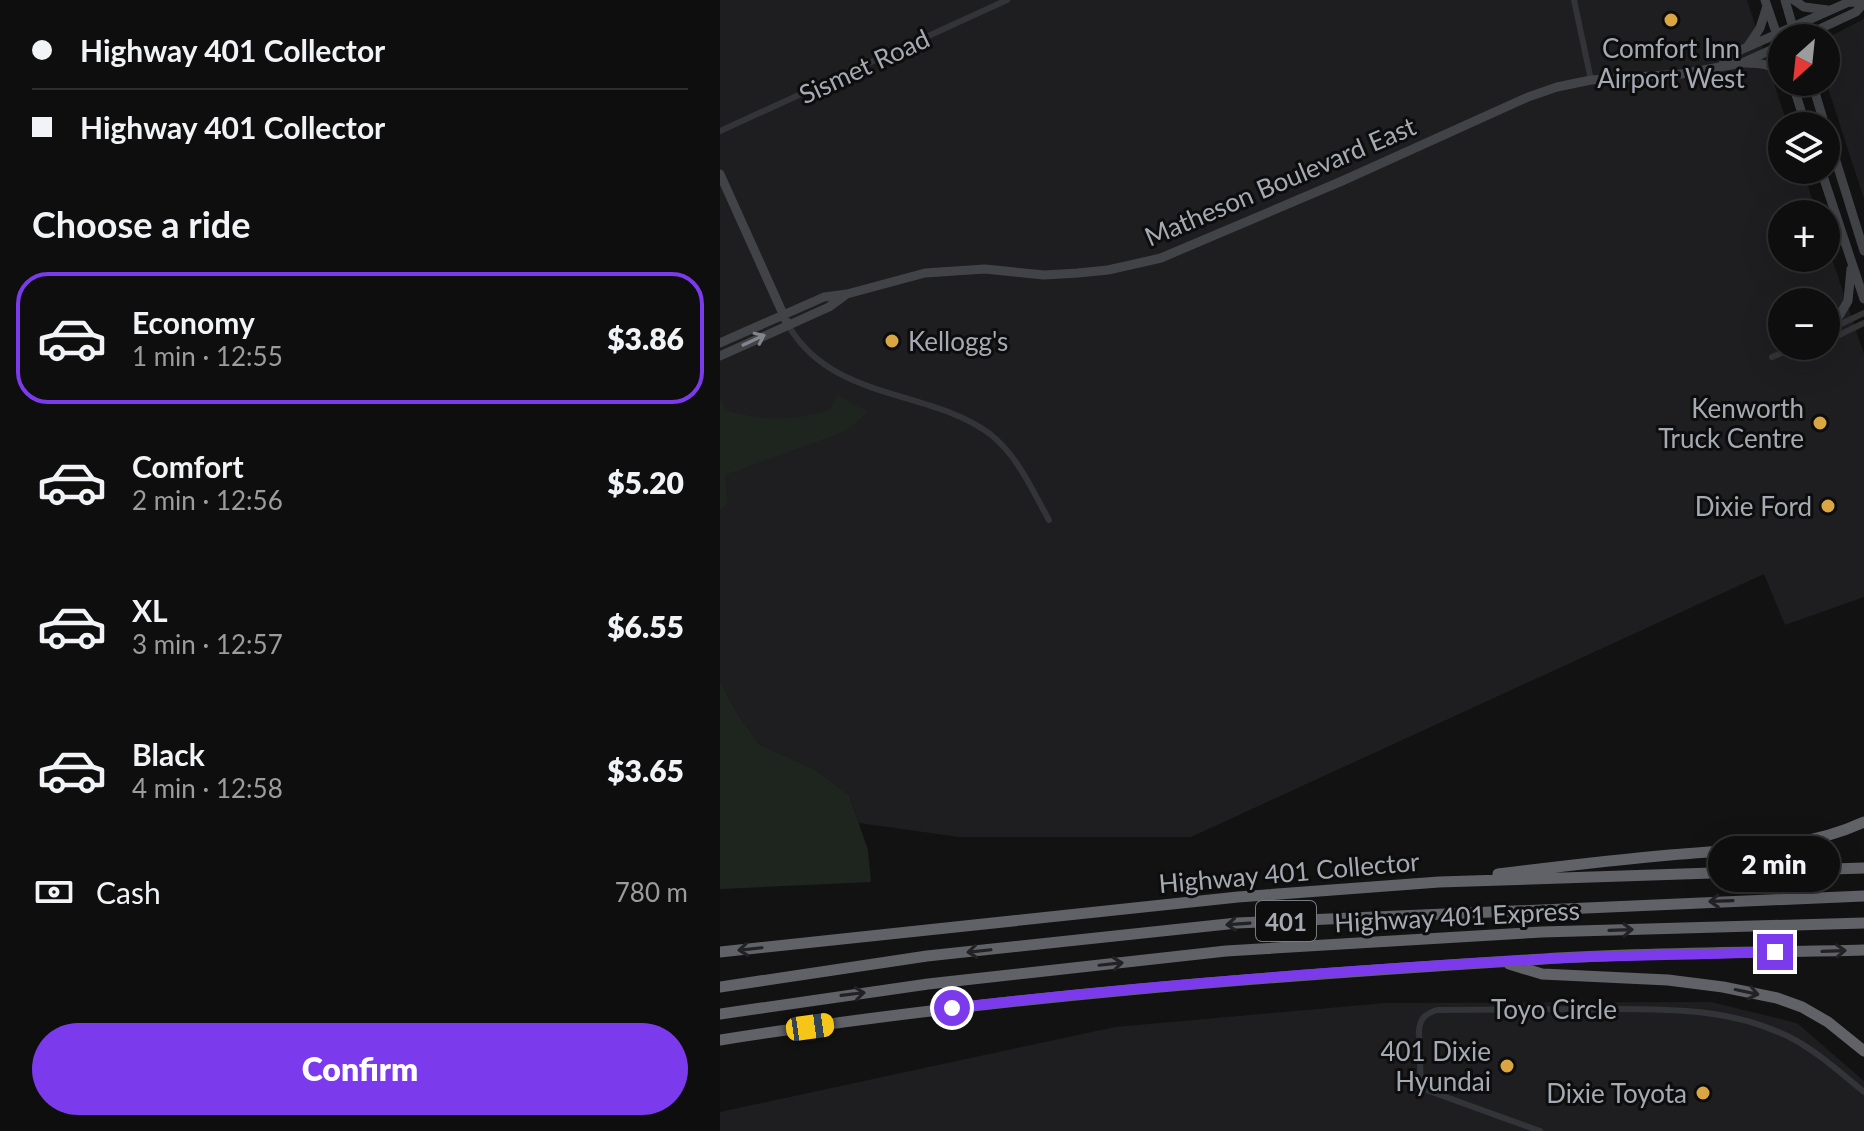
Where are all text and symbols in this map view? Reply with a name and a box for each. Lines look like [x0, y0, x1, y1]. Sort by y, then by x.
marker: Comfort Inn Airport West [1662, 11, 1680, 29]
street label: Sismet Road [794, 22, 934, 110]
north arrow [1768, 24, 1840, 96]
map controls [1768, 24, 1840, 360]
text: Highway 401 Collector [80, 32, 385, 68]
place label: Comfort Inn Airport West [1597, 32, 1745, 94]
text: Highway 401 Collector [80, 109, 385, 145]
street label: Matheson Boulevard East [1140, 109, 1421, 253]
button: layers [1768, 112, 1840, 184]
button: + [1768, 200, 1840, 272]
text: Choose a ride [32, 202, 251, 246]
button: − [1768, 288, 1840, 360]
icon: car [36, 302, 108, 374]
text: Economy [132, 304, 255, 340]
text: $3.86 [607, 320, 684, 356]
place label: Kellogg's [908, 325, 1008, 357]
one-way arrow [742, 332, 766, 347]
marker: Kellogg's [883, 332, 901, 350]
text: 1 min · 12:55 [132, 340, 283, 372]
place label: Kenworth Truck Centre [1658, 392, 1804, 454]
marker: Kenworth Truck Centre [1811, 414, 1829, 432]
icon: car [36, 446, 108, 518]
text: Comfort [132, 448, 244, 484]
text: $5.20 [607, 464, 684, 500]
text: 2 min · 12:56 [132, 484, 283, 516]
place label: Dixie Ford [1695, 490, 1812, 522]
marker: Dixie Ford [1819, 497, 1837, 515]
icon: car [36, 590, 108, 662]
text: XL [132, 592, 168, 628]
text: $6.55 [607, 608, 684, 644]
text: 3 min · 12:57 [132, 628, 283, 660]
icon: car [36, 734, 108, 806]
text: Black [132, 736, 205, 772]
text: $3.65 [607, 752, 684, 788]
text: 4 min · 12:58 [132, 772, 283, 804]
callout: 2 min [1709, 836, 1841, 892]
street label: Highway 401 Collector [1157, 845, 1421, 899]
text: 2 min [1742, 848, 1806, 880]
icon: cash [32, 870, 76, 914]
text: Cash [96, 874, 161, 910]
text: 780 m [615, 876, 688, 908]
street label: Highway 401 Express [1333, 894, 1581, 938]
one-way arrow [1708, 894, 1735, 909]
road number: 401 [1256, 901, 1316, 941]
one-way arrow [1225, 916, 1252, 931]
one-way arrow [1607, 922, 1634, 937]
route end [1757, 934, 1793, 970]
one-way arrow [737, 941, 764, 956]
one-way arrow [966, 943, 993, 958]
one-way arrow [1820, 943, 1847, 959]
one-way arrow [1098, 956, 1123, 971]
one-way arrow [1734, 985, 1760, 1000]
one-way arrow [839, 986, 865, 1001]
route start [934, 990, 970, 1026]
street label: Toyo Circle [1491, 993, 1617, 1025]
car [785, 1012, 835, 1042]
button: Confirm [32, 1023, 688, 1115]
place label: 401 Dixie Hyundai [1380, 1035, 1491, 1097]
marker: 401 Dixie Hyundai [1498, 1057, 1516, 1075]
place label: Dixie Toyota [1546, 1077, 1687, 1109]
marker: Dixie Toyota [1694, 1084, 1712, 1102]

